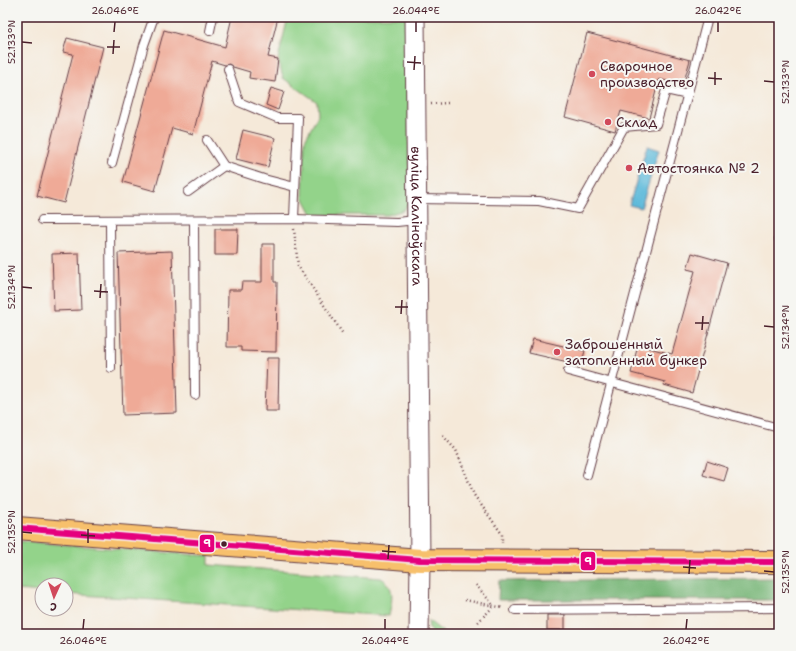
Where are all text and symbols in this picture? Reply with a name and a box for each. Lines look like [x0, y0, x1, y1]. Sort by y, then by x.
text: 26.046°E [91, 4, 139, 17]
text: 26.044°E [392, 4, 440, 17]
text: 26.042°E [694, 4, 742, 17]
text: 52.133°N [5, 20, 18, 64]
place label: Сварочное производство [600, 57, 694, 91]
text: 52.133°N [779, 60, 792, 104]
marker: Сварочное производство [587, 69, 597, 79]
place label: Склад [616, 113, 658, 131]
marker: Склад [603, 117, 613, 127]
street label: вуліца Каліноўскага [407, 146, 426, 286]
place label: Автостоянка № 2 [637, 159, 760, 177]
marker: Автостоянка № 2 [624, 163, 634, 173]
text: 52.134°N [5, 265, 18, 309]
text: 52.134°N [779, 305, 792, 349]
place label: Заброшенный затопленный бункер [565, 335, 707, 369]
marker: Заброшенный затопленный бункер [552, 347, 562, 357]
text: 52.135°N [5, 510, 18, 554]
line badge: 9 [199, 534, 215, 553]
text: 9 [203, 536, 211, 551]
unlabelled marker [219, 539, 229, 549]
text: 52.135°N [779, 550, 792, 594]
line badge: 9 [580, 551, 596, 571]
text: 9 [584, 554, 592, 569]
north arrow [34, 577, 74, 617]
text: С [49, 599, 57, 614]
text: 26.046°E [59, 634, 107, 647]
text: 26.044°E [361, 634, 409, 647]
text: 26.042°E [662, 634, 710, 647]

